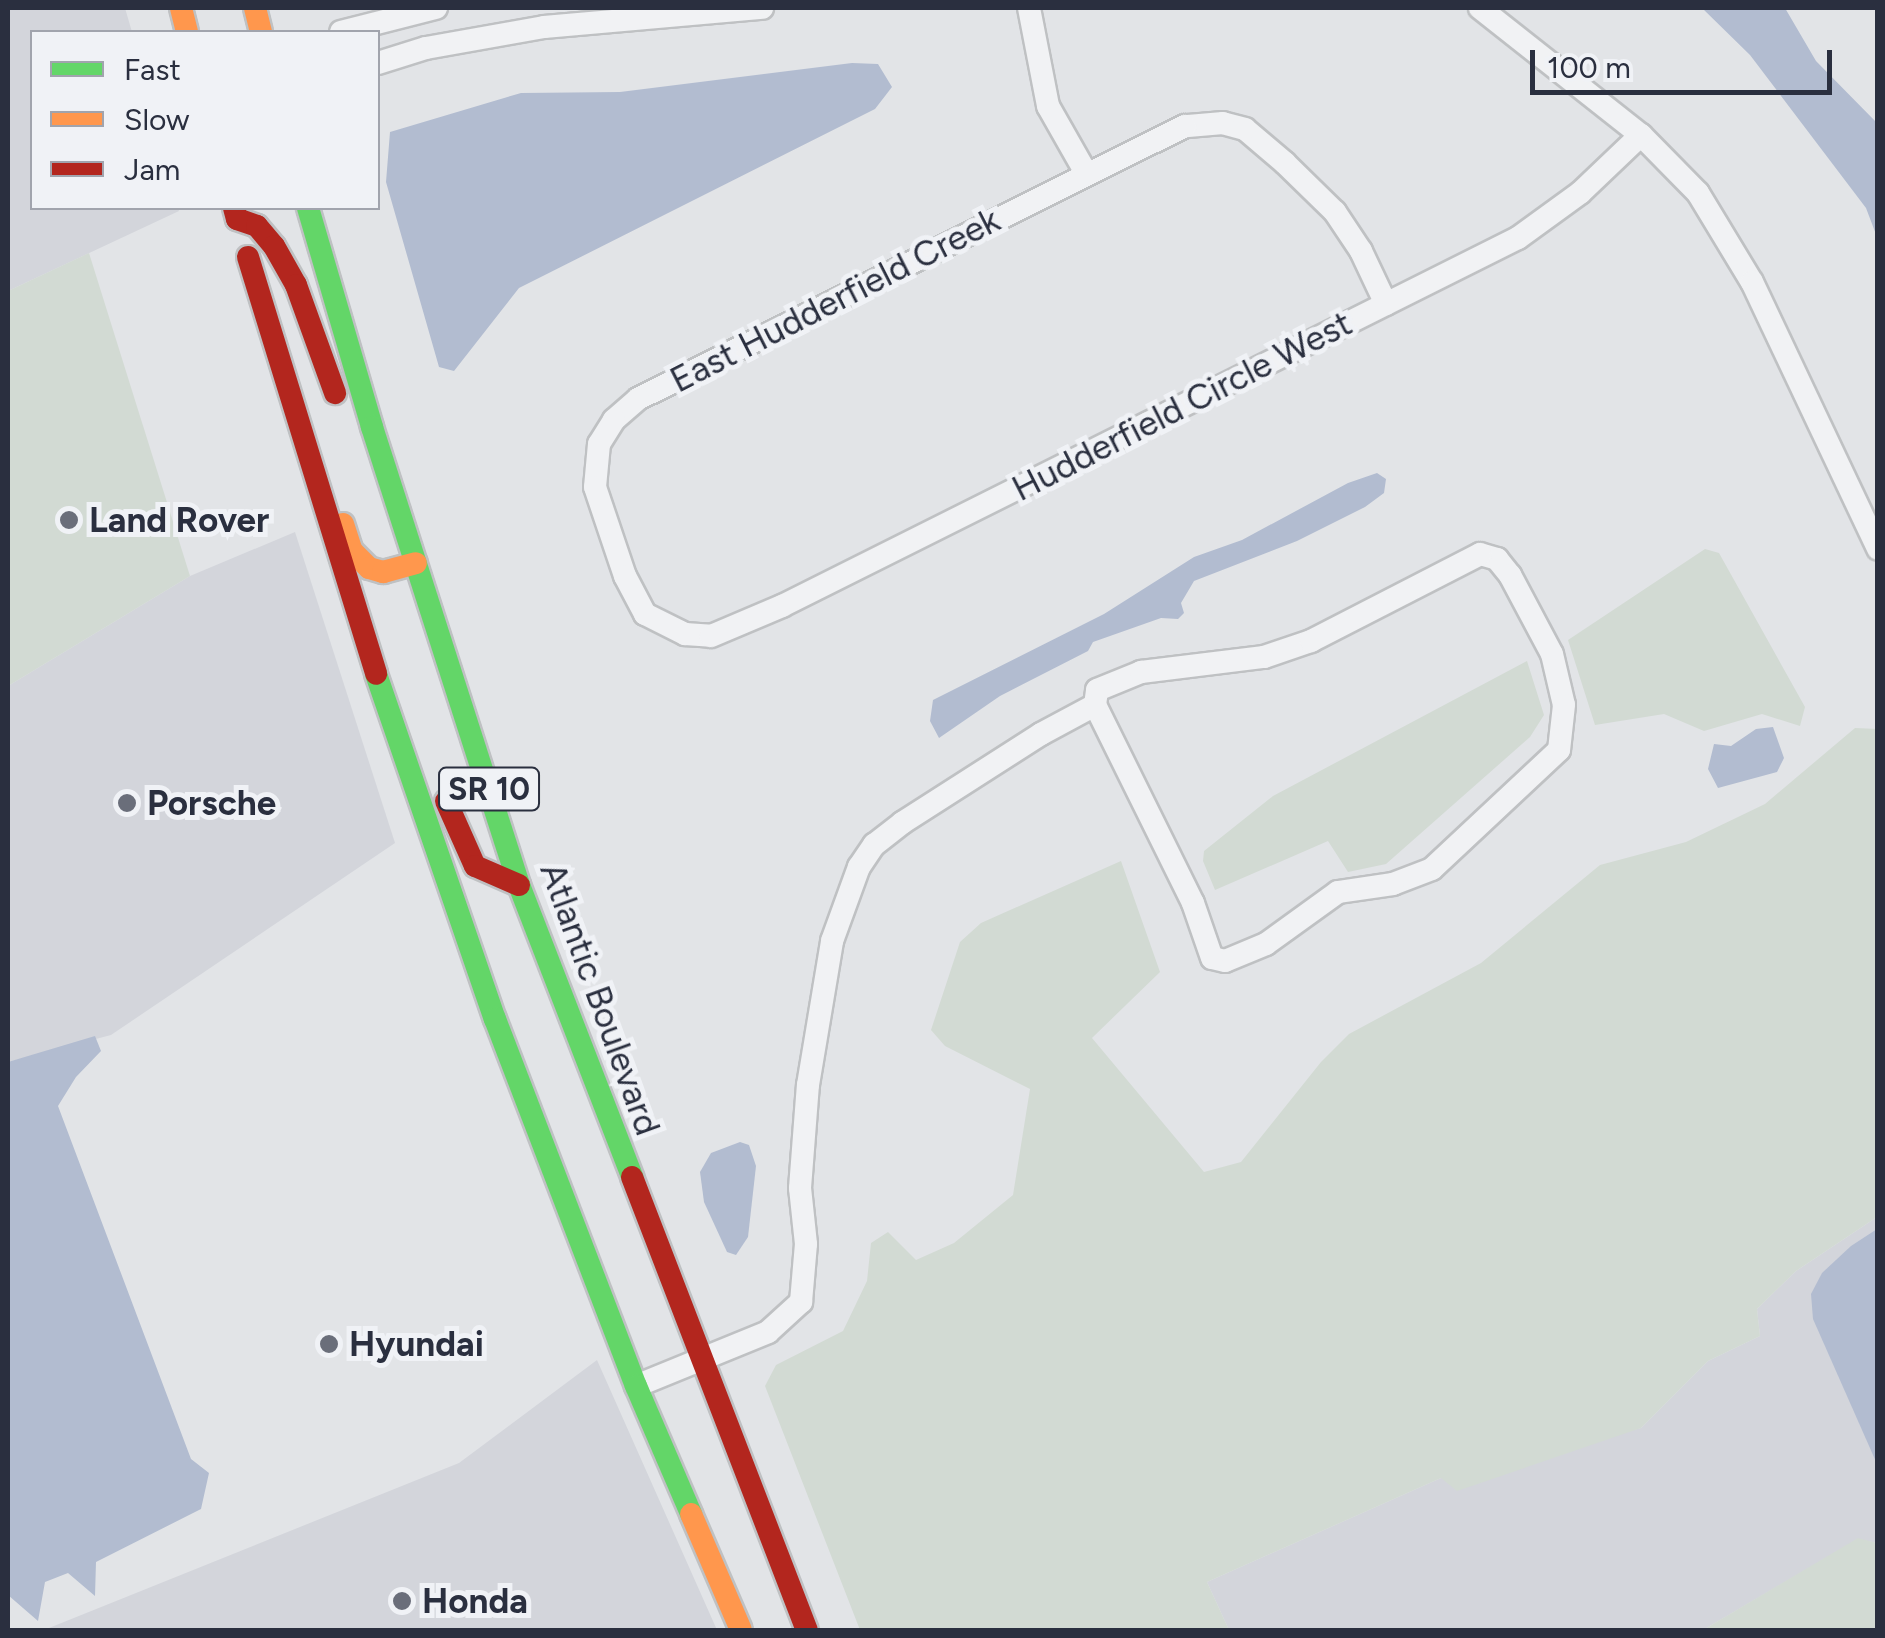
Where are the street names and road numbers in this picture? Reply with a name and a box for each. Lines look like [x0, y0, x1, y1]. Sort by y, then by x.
street label: East Hudderfield Creek [663, 199, 1007, 401]
street label: Hudderfield Circle West [1005, 302, 1359, 510]
road number: SR 10 [436, 762, 542, 816]
street label: Atlantic Boulevard [531, 857, 669, 1141]

